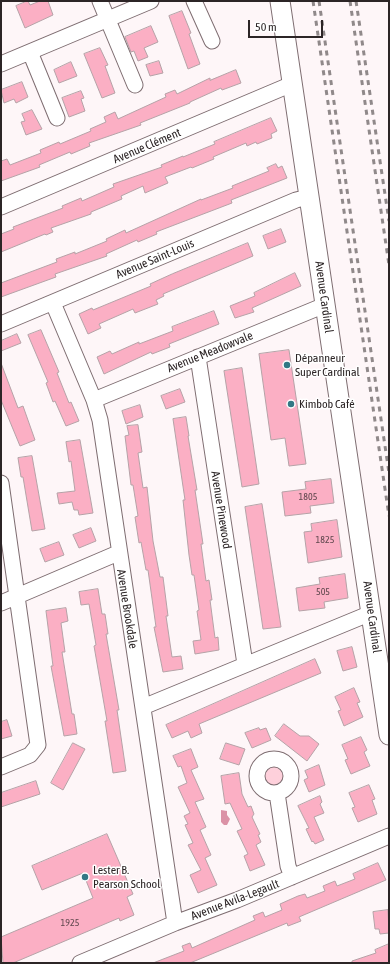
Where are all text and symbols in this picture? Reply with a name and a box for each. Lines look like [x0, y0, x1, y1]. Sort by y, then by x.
scale bar [250, 12, 325, 38]
text: 50 m [255, 20, 277, 34]
street label: Avenue Clément [111, 125, 183, 167]
street label: Avenue Saint-Louis [114, 236, 196, 282]
street label: Avenue Cardinal [312, 260, 336, 334]
street label: Avenue Meadowvale [165, 328, 255, 376]
place label: Dépanneur Super Cardinal [295, 351, 360, 379]
marker: Dépanneur Super Cardinal [282, 360, 292, 370]
place label: Kimbob Café [299, 397, 355, 411]
marker: Kimbob Café [286, 399, 296, 409]
street label: Avenue Pinewood [208, 470, 234, 550]
house number: 1805 [299, 491, 317, 503]
house number: 1825 [316, 534, 334, 546]
street label: Avenue Brookdale [114, 568, 140, 650]
street label: Avenue Cardinal [360, 580, 384, 654]
house number: 505 [316, 586, 330, 598]
place label: Lester B. Pearson School [93, 863, 160, 891]
marker: Lester B. Pearson School [80, 872, 90, 882]
street label: Avenue Avila-Legault [189, 877, 281, 923]
house number: 1925 [61, 917, 79, 929]

